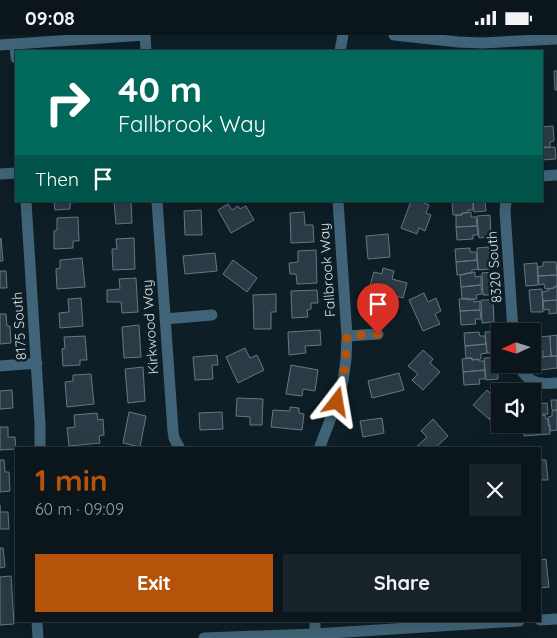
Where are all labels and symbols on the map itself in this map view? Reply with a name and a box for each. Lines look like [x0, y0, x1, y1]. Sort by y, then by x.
street label: Fallbrook Way [315, 222, 339, 318]
street label: 8320 South [483, 231, 505, 303]
street label: Kirkwood Way [138, 279, 162, 375]
pin [357, 283, 399, 334]
street label: 8175 South [8, 291, 30, 361]
north arrow [491, 323, 541, 373]
position arrow [310, 375, 362, 427]

